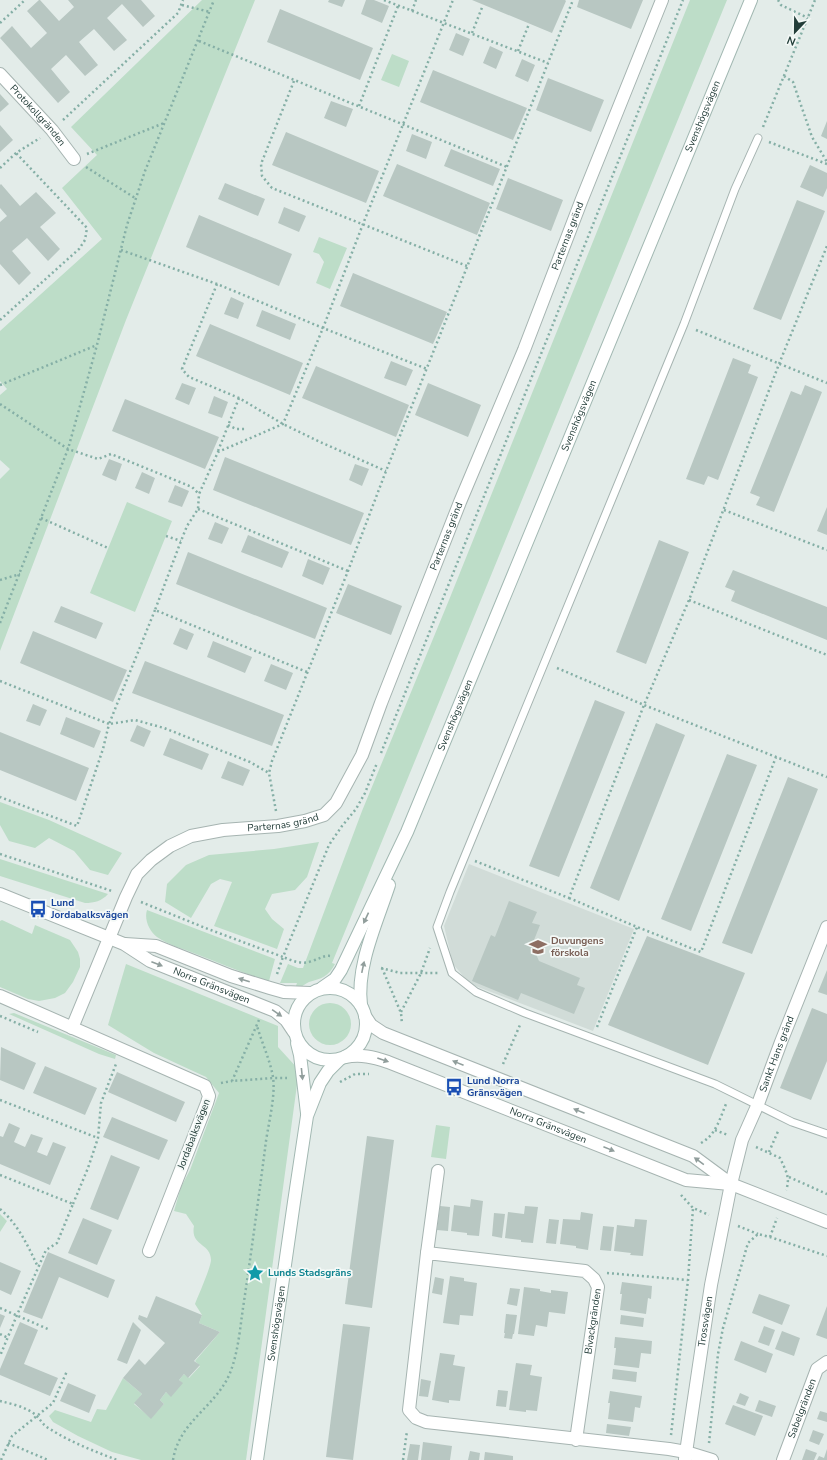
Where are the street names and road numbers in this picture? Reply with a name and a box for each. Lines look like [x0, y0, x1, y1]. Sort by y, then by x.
street label: Svenshögsvägen [682, 79, 724, 154]
street label: Protokollgränden [6, 82, 69, 149]
street label: Parternas gränd [548, 199, 587, 272]
street label: Svenshögsvägen [558, 378, 600, 454]
street label: Parternas gränd [427, 500, 466, 572]
street label: Svenshögsvägen [434, 677, 476, 753]
street label: Parternas gränd [247, 810, 321, 835]
street label: Norra Gränsvägen [171, 964, 252, 1007]
street label: Sankt Hans gränd [756, 1014, 798, 1094]
street label: Jordabalksvägen [174, 1097, 214, 1172]
street label: Norra Gränsvägen [508, 1104, 589, 1147]
street label: Svenshögsvägen [264, 1285, 289, 1362]
street label: Bivackgränden [581, 1287, 605, 1355]
street label: Trossvägen [695, 1295, 716, 1348]
street label: Sabelgränden [785, 1377, 820, 1440]

